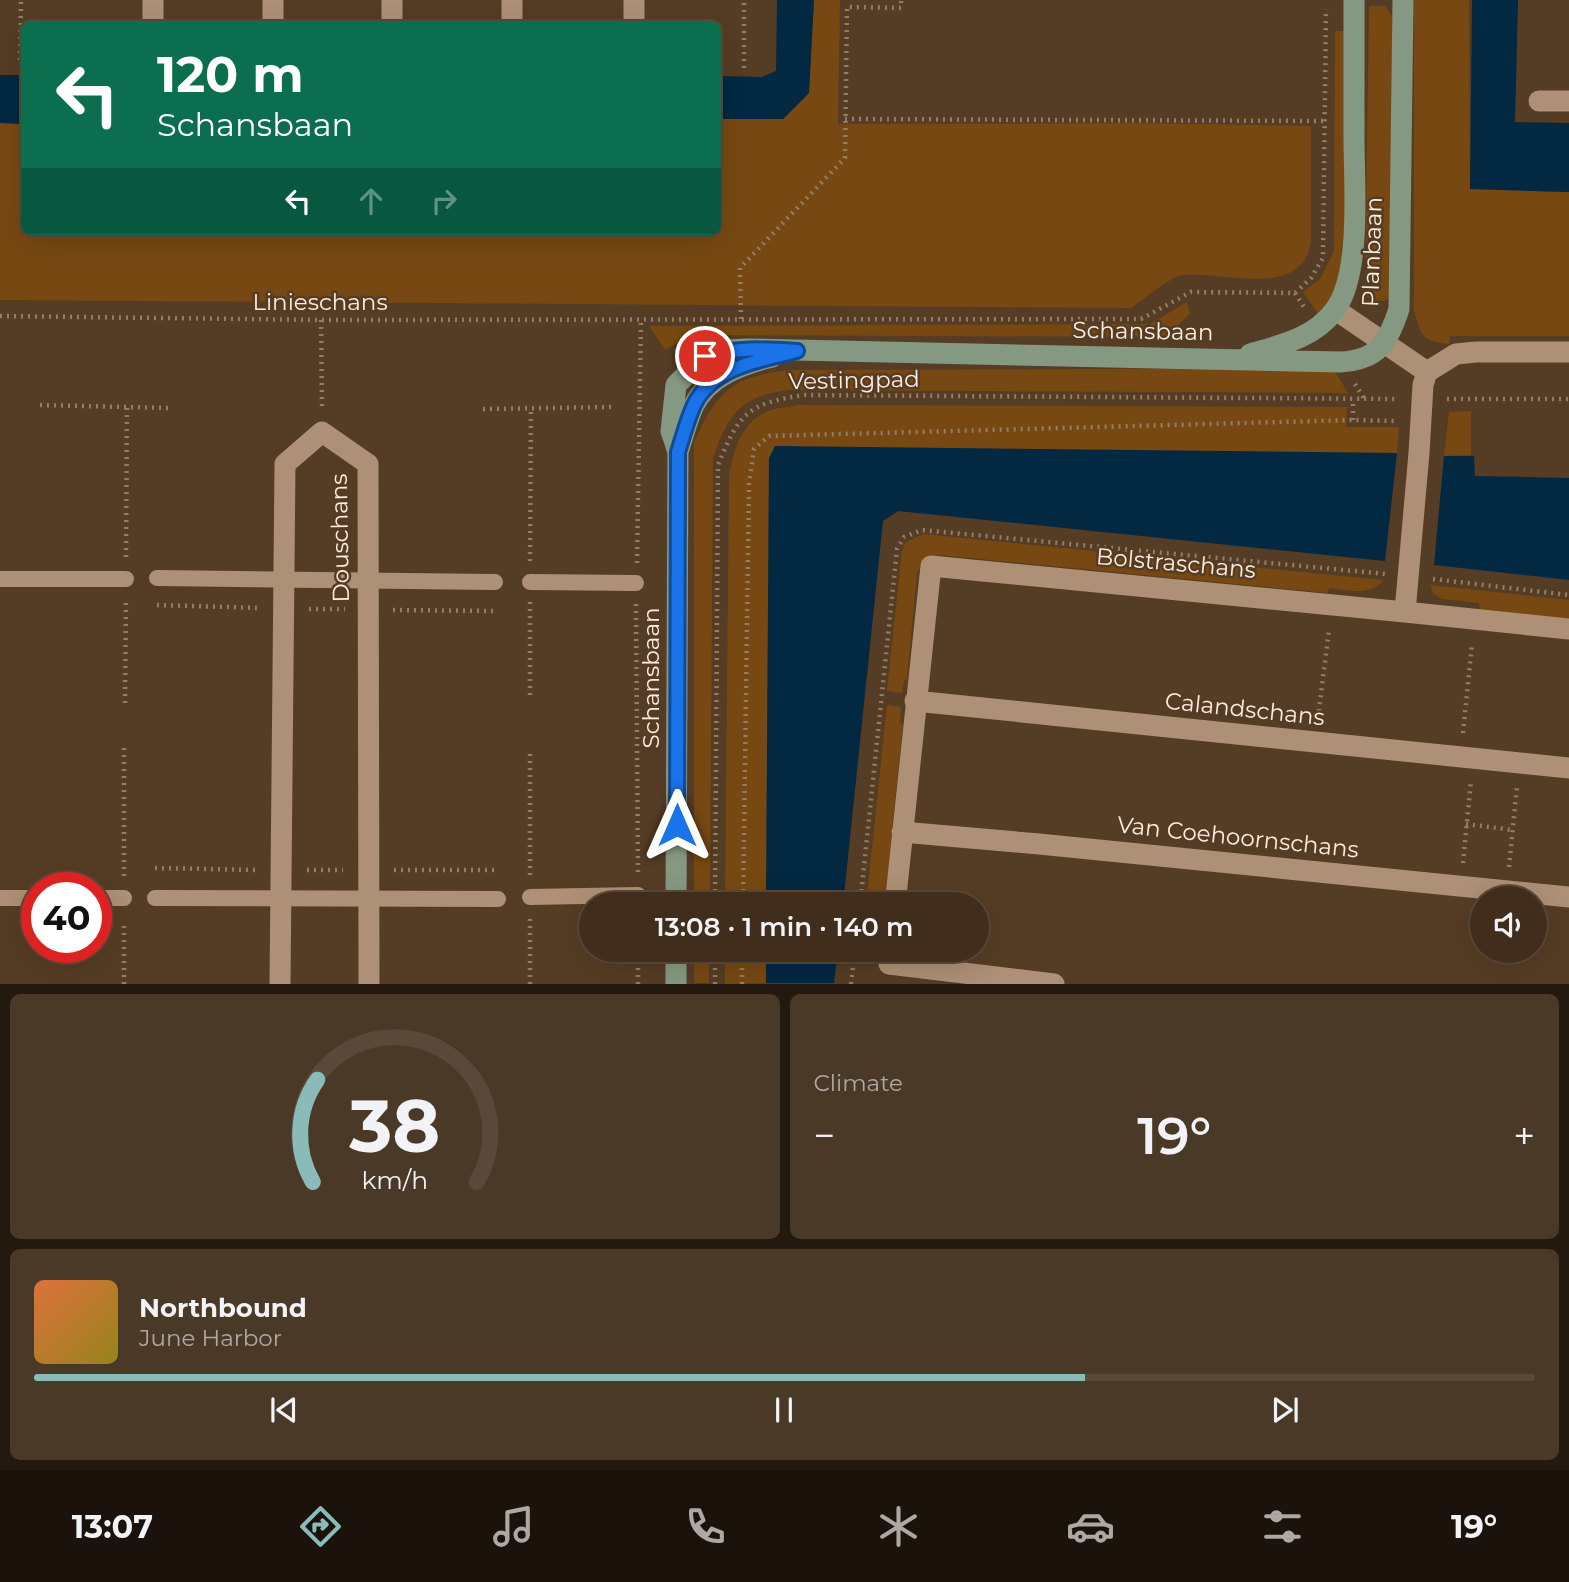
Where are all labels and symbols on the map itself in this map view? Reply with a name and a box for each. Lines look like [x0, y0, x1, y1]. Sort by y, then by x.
street label: Planbaan [1356, 197, 1388, 307]
street label: Linieschans [252, 288, 388, 316]
street label: Schansbaan [1072, 316, 1214, 346]
pin [675, 326, 735, 386]
street label: Vestingpad [788, 365, 920, 395]
street label: Douschans [325, 473, 355, 603]
street label: Bolstraschans [1095, 542, 1257, 584]
street label: Schansbaan [637, 607, 665, 749]
street label: Calandschans [1164, 687, 1326, 731]
position arrow [640, 788, 714, 862]
street label: Van Coehoornschans [1116, 810, 1360, 864]
speed limit sign: 40 [21, 872, 112, 963]

